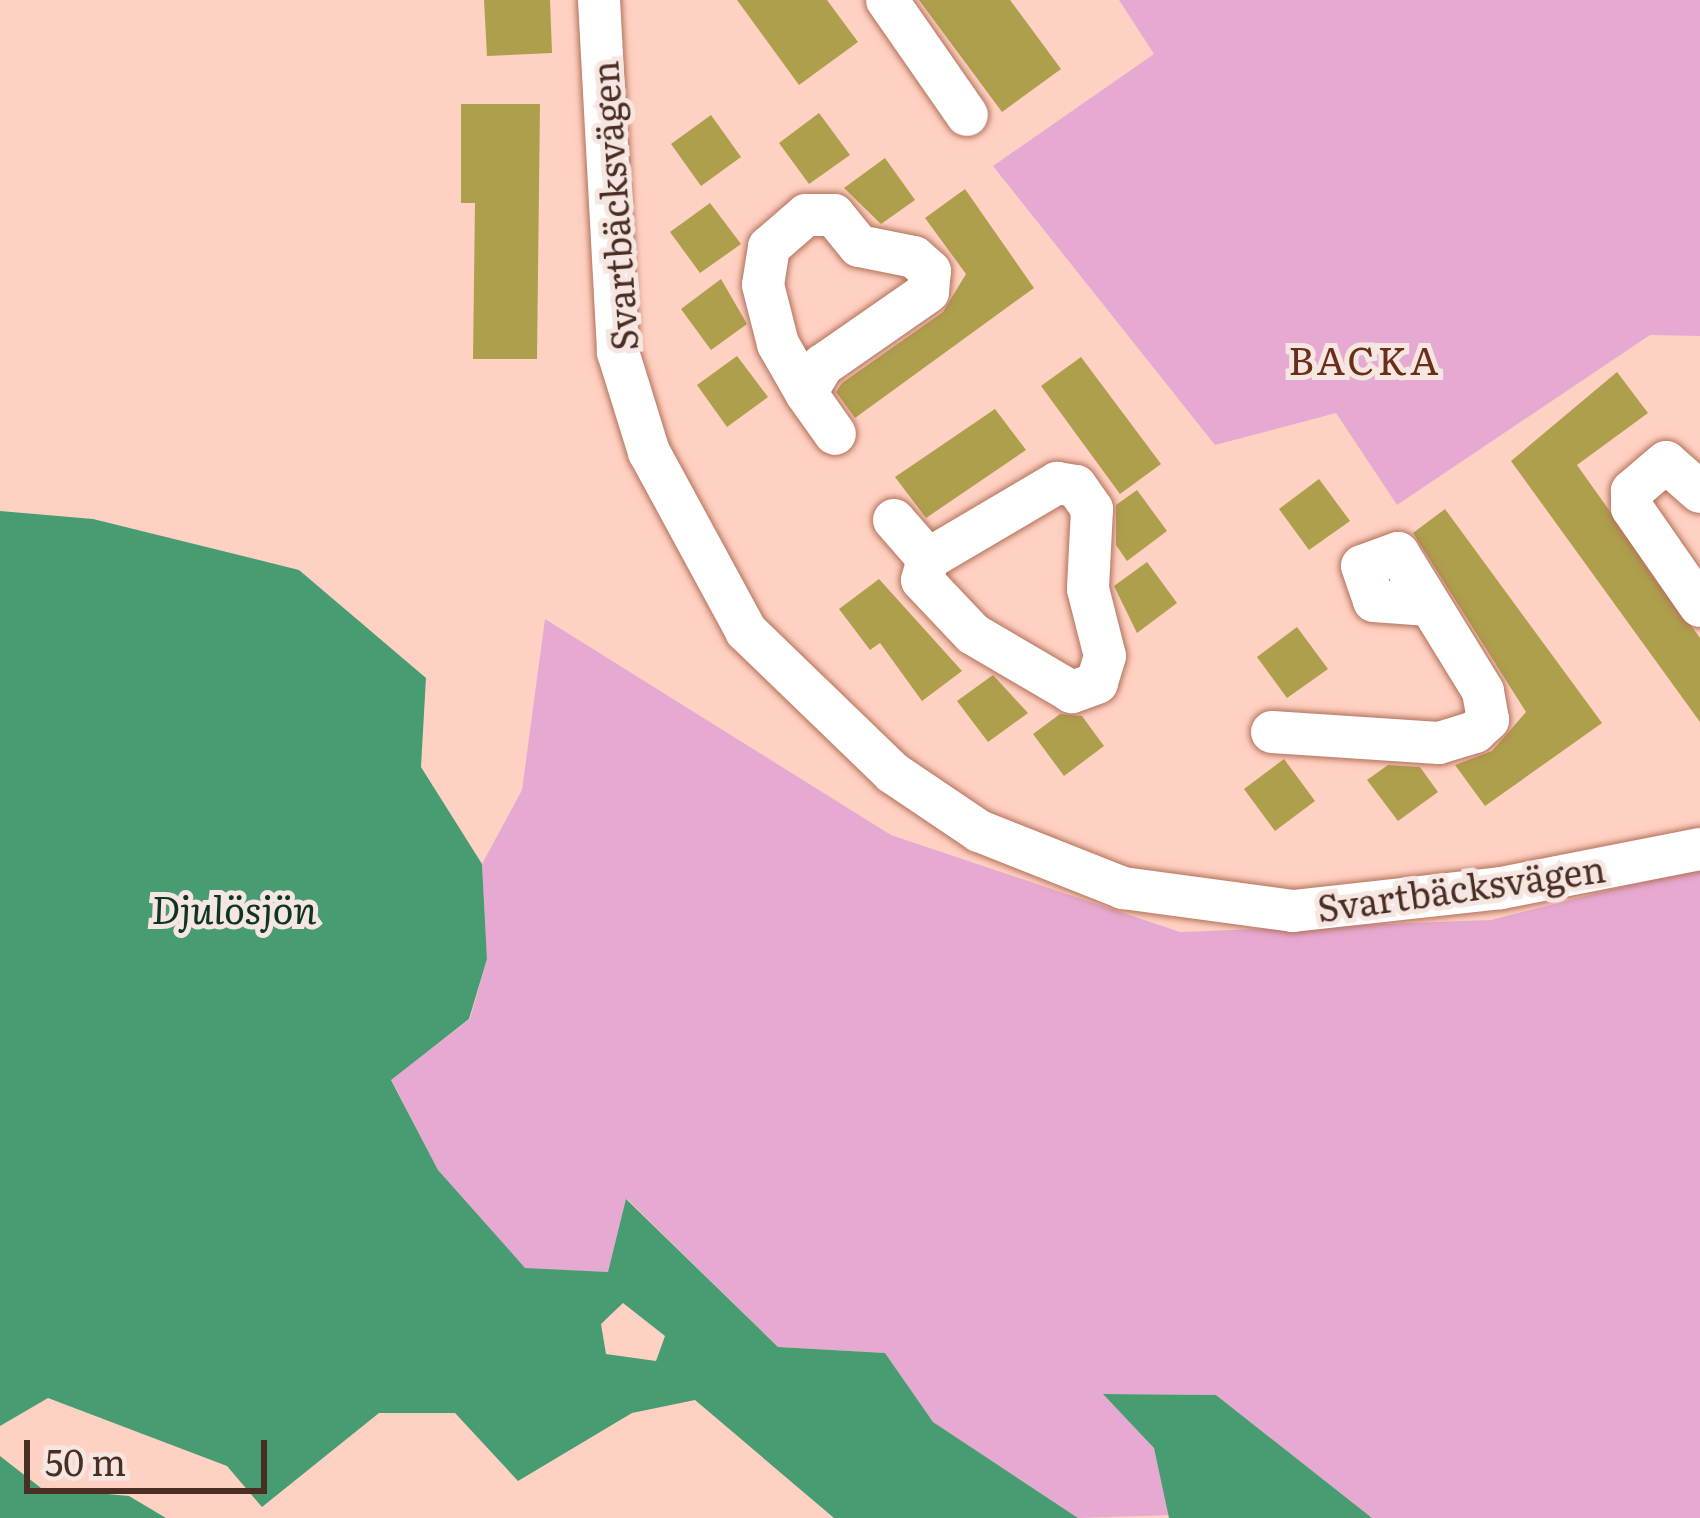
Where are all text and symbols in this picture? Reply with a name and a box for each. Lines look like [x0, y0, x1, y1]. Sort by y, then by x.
street label: Svartbäcksvägen [581, 60, 645, 352]
district label: BACKA [1288, 335, 1442, 381]
street label: Svartbäcksvägen [1314, 845, 1608, 929]
water label: Djulösjön [151, 884, 317, 930]
scale bar [30, 1416, 273, 1490]
text: 50 m [45, 1434, 126, 1487]

